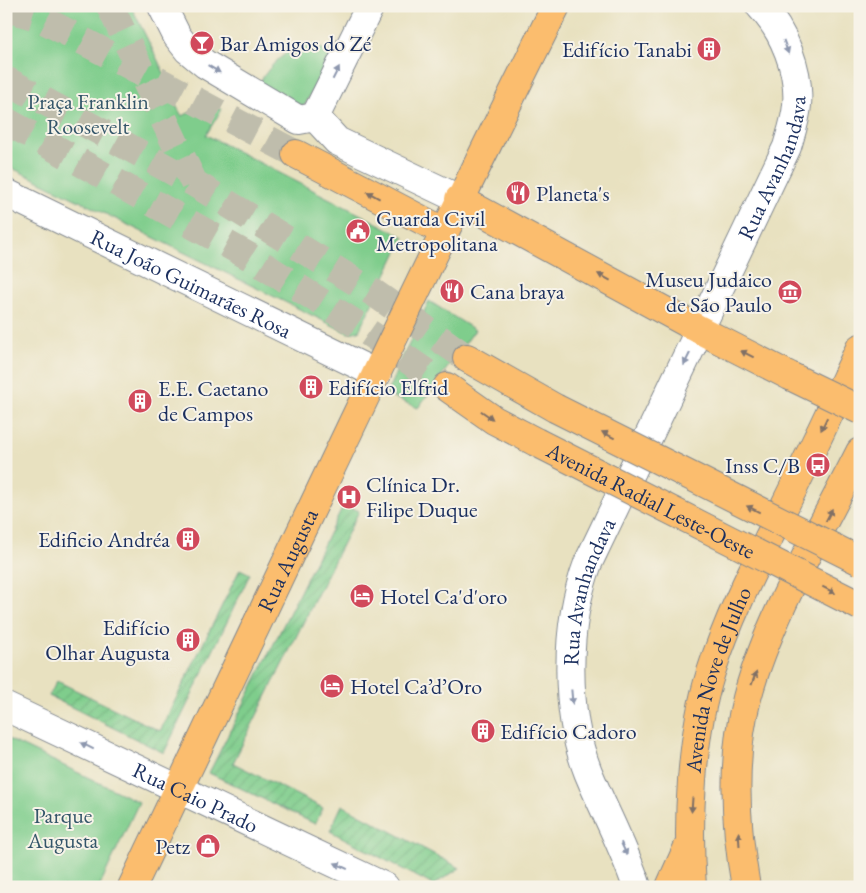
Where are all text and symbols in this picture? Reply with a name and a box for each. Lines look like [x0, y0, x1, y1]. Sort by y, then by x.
place label: Bar Amigos do Zé [220, 29, 372, 58]
bar icon: Bar Amigos do Zé [189, 30, 215, 56]
place label: Edifício Tanabi [562, 35, 692, 64]
building icon: Edifício Tanabi [696, 36, 722, 62]
one-way arrow [782, 40, 790, 55]
one-way arrow [208, 65, 221, 74]
one-way arrow [332, 66, 340, 81]
park label: Praça Franklin Roosevelt [27, 87, 149, 141]
street label: Rua Avanhandava [730, 95, 812, 244]
place label: Planeta's [536, 179, 610, 208]
restaurant icon: Planeta's [505, 180, 531, 206]
one-way arrow [367, 190, 380, 199]
place label: Guarda Civil Metropolitana [376, 204, 498, 258]
public building icon: Guarda Civil Metropolitana [345, 218, 371, 244]
street label: Rua João Guimarães Rosa [86, 222, 297, 345]
place label: Museu Judaico de São Paulo [645, 265, 772, 319]
one-way arrow [596, 273, 611, 281]
place label: Cana braya [470, 277, 565, 306]
restaurant icon: Cana braya [439, 278, 465, 304]
museum icon: Museu Judaico de São Paulo [777, 279, 803, 305]
one-way arrow [740, 350, 754, 358]
one-way arrow [683, 352, 691, 367]
place label: Edifício Elfrid [328, 373, 449, 402]
place label: E.E. Caetano de Campos [158, 374, 269, 428]
building icon: Edifício Elfrid [298, 374, 324, 400]
building icon: E.E. Caetano de Campos [127, 388, 153, 414]
one-way arrow [480, 410, 493, 420]
one-way arrow [819, 417, 827, 431]
one-way arrow [601, 431, 615, 439]
street label: Avenida Radial Leste-Oeste [541, 435, 761, 565]
place label: Inss C/B [725, 451, 800, 480]
bus stop icon: Inss C/B [805, 452, 831, 478]
place label: Clínica Dr. Filipe Duque [366, 470, 478, 524]
hospital icon: Clínica Dr. Filipe Duque [336, 484, 362, 510]
street label: Rua Augusta [250, 503, 324, 617]
one-way arrow [746, 504, 760, 512]
one-way arrow [825, 507, 833, 522]
street label: Rua Avanhandava [556, 513, 622, 666]
place label: Edificio Andréa [38, 525, 170, 554]
building icon: Edificio Andréa [175, 526, 201, 552]
place label: Hotel Ca'd'oro [380, 582, 507, 611]
street label: Avenida Nove de Julho [678, 582, 758, 775]
hotel icon: Hotel Ca'd'oro [349, 583, 375, 609]
one-way arrow [822, 587, 836, 595]
place label: Edifício Olhar Augusta [45, 613, 170, 667]
building icon: Edifício Olhar Augusta [175, 627, 201, 653]
one-way arrow [750, 670, 758, 685]
place label: Hotel Ca’d’Oro [350, 672, 482, 701]
hotel icon: Hotel Ca’d’Oro [319, 673, 345, 699]
one-way arrow [568, 689, 576, 705]
place label: Edifício Cadoro [500, 717, 637, 746]
building icon: Edifício Cadoro [470, 718, 496, 744]
one-way arrow [80, 742, 94, 750]
street label: Rua Caio Prado [128, 755, 263, 839]
one-way arrow [687, 798, 695, 814]
park label: Parque Augusta [27, 801, 99, 855]
one-way arrow [734, 830, 742, 846]
place label: Petz [155, 832, 191, 861]
shop icon: Petz [195, 833, 221, 859]
one-way arrow [620, 842, 628, 857]
one-way arrow [334, 862, 348, 870]

